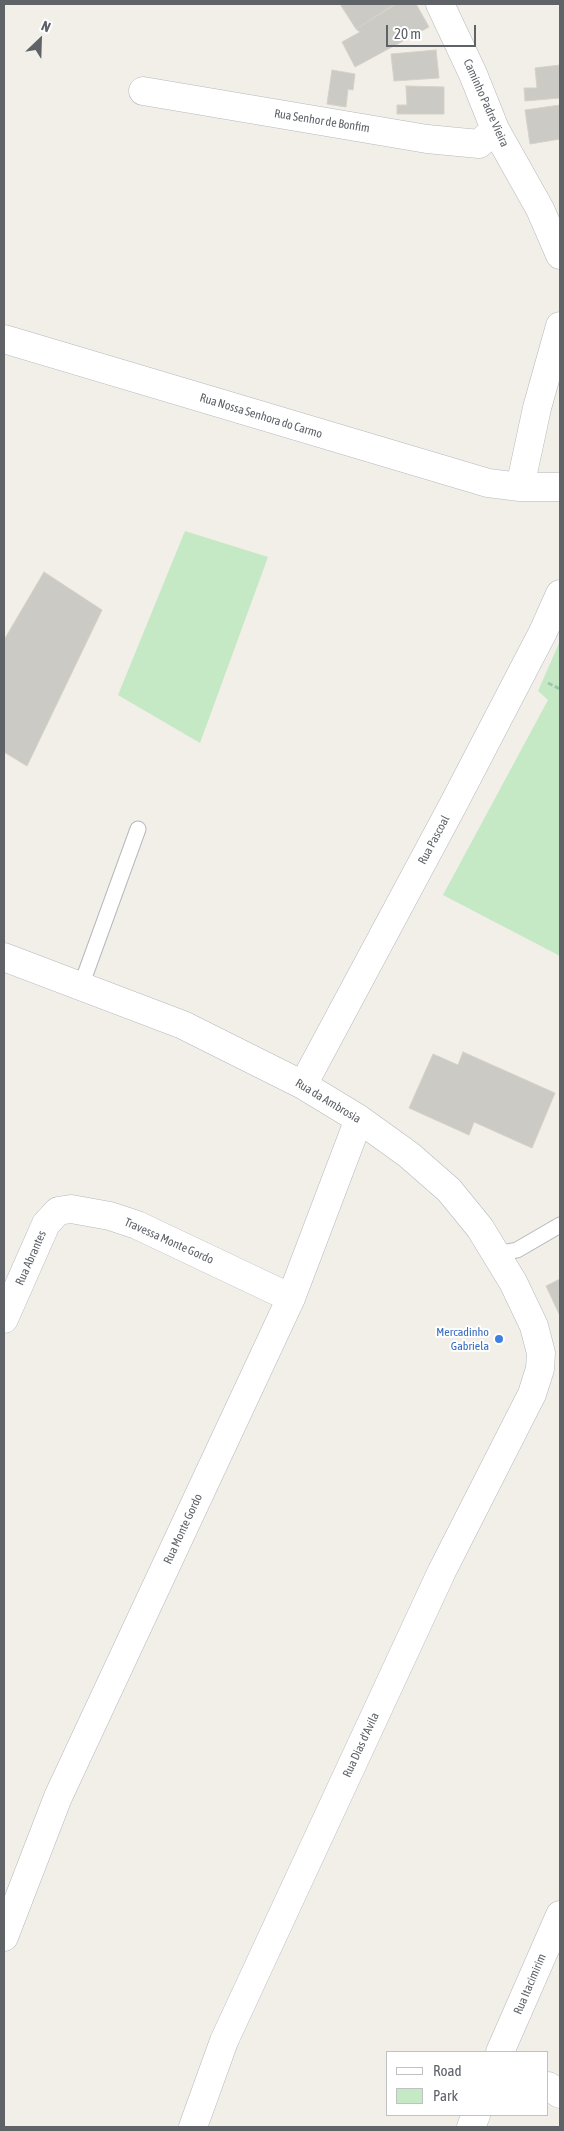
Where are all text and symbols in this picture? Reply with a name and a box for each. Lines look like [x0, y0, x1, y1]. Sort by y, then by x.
north arrow [15, 15, 65, 65]
scale bar [389, 15, 479, 47]
text: N [39, 17, 53, 35]
text: 20 m [394, 25, 421, 42]
street label: Caminho Padre Vieira [460, 57, 512, 149]
street label: Rua Senhor de Bonfim [273, 106, 371, 136]
street label: Rua Nossa Senhora do Carmo [198, 390, 324, 442]
street label: Rua Pascoal [415, 813, 453, 867]
street label: Rua da Ambrosia [293, 1076, 363, 1126]
street label: Travessa Monte Gordo [122, 1215, 216, 1267]
street label: Rua Abrantes [13, 1228, 49, 1288]
place label: Mercadinho Gabriela [436, 1325, 489, 1353]
marker: Mercadinho Gabriela [493, 1333, 505, 1345]
street label: Rua Monte Gordo [160, 1492, 206, 1566]
street label: Rua Dias d'Avila [340, 1710, 382, 1780]
street label: Rua Itacimirim [511, 1951, 549, 2017]
legend [386, 2051, 549, 2116]
text: Road [433, 2062, 462, 2079]
text: Park [433, 2087, 458, 2104]

